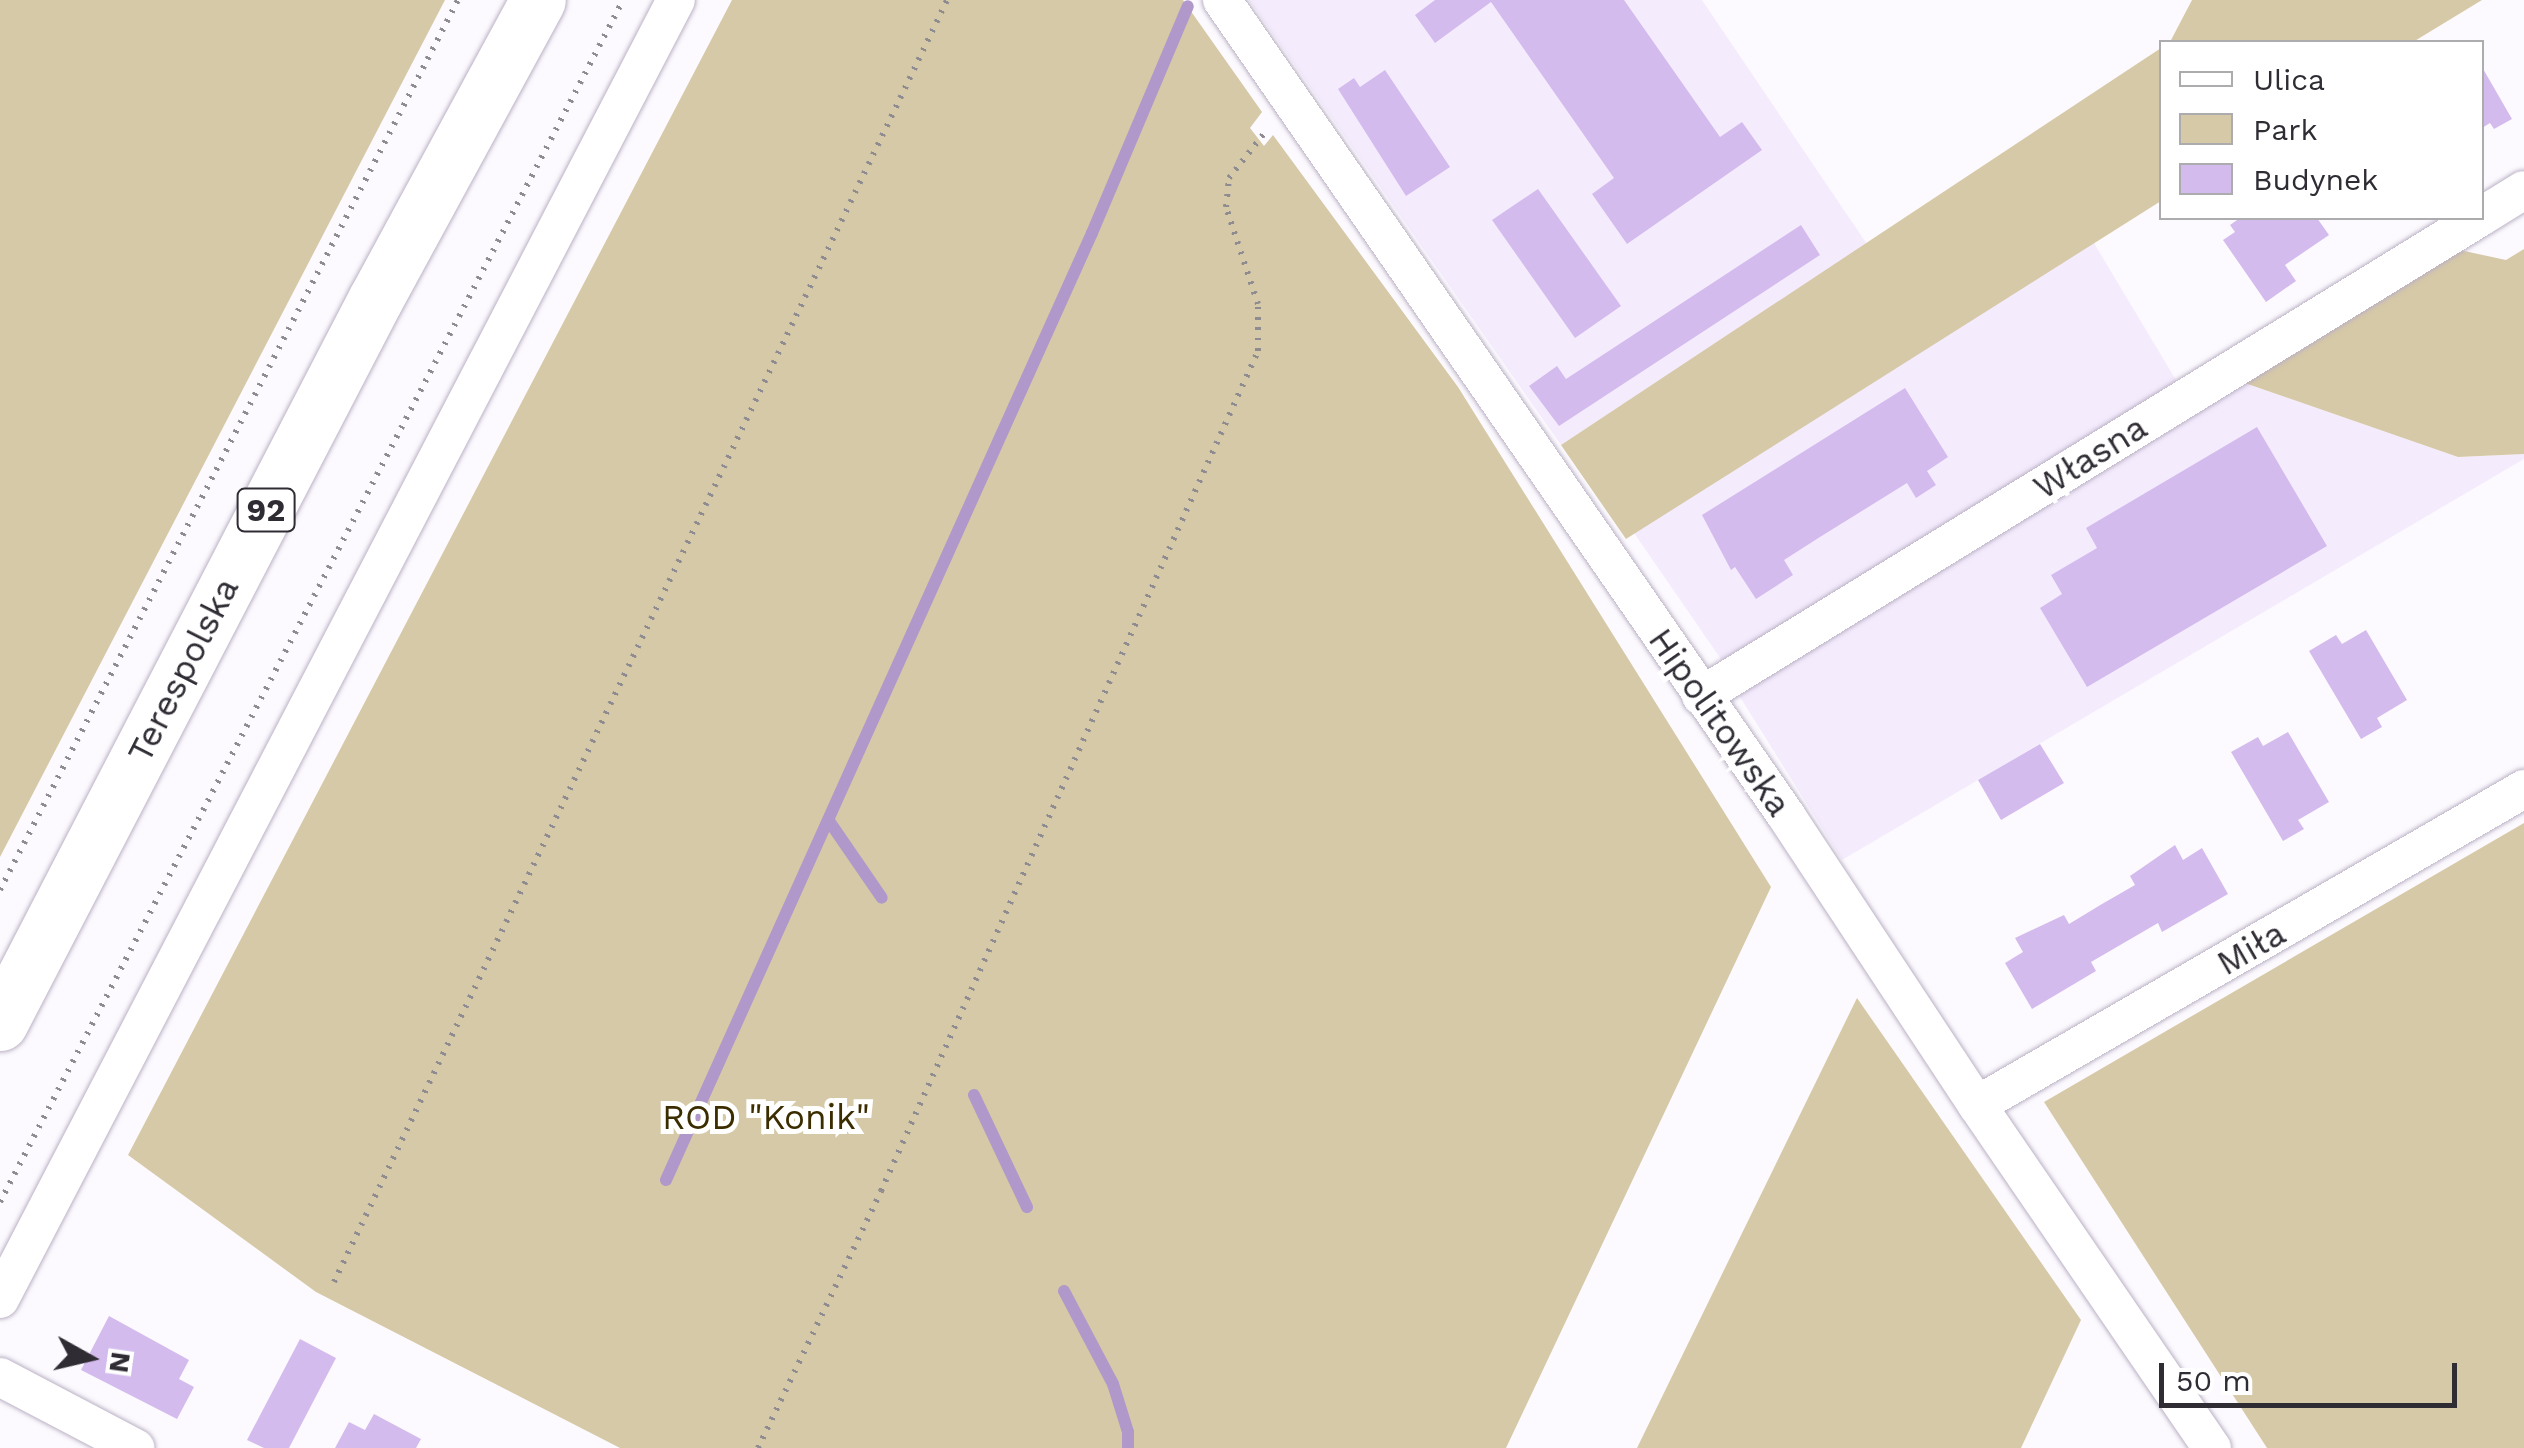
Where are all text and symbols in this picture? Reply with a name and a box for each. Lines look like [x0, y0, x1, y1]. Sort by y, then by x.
legend [2159, 40, 2484, 220]
text: Ulica [2253, 62, 2325, 97]
text: Park [2253, 112, 2318, 147]
text: Budynek [2253, 162, 2378, 197]
street label: Własna [2026, 406, 2154, 508]
road number: 92 [236, 483, 296, 537]
street label: Terespolska [119, 571, 247, 769]
street label: Hipolitowska [1640, 620, 1800, 824]
street label: Miła [2209, 912, 2293, 984]
park label: ROD "Konik" [662, 1096, 870, 1138]
north arrow [40, 1308, 140, 1408]
scale bar [2164, 1343, 2462, 1405]
text: N [102, 1350, 138, 1375]
text: 50 m [2176, 1363, 2251, 1398]

